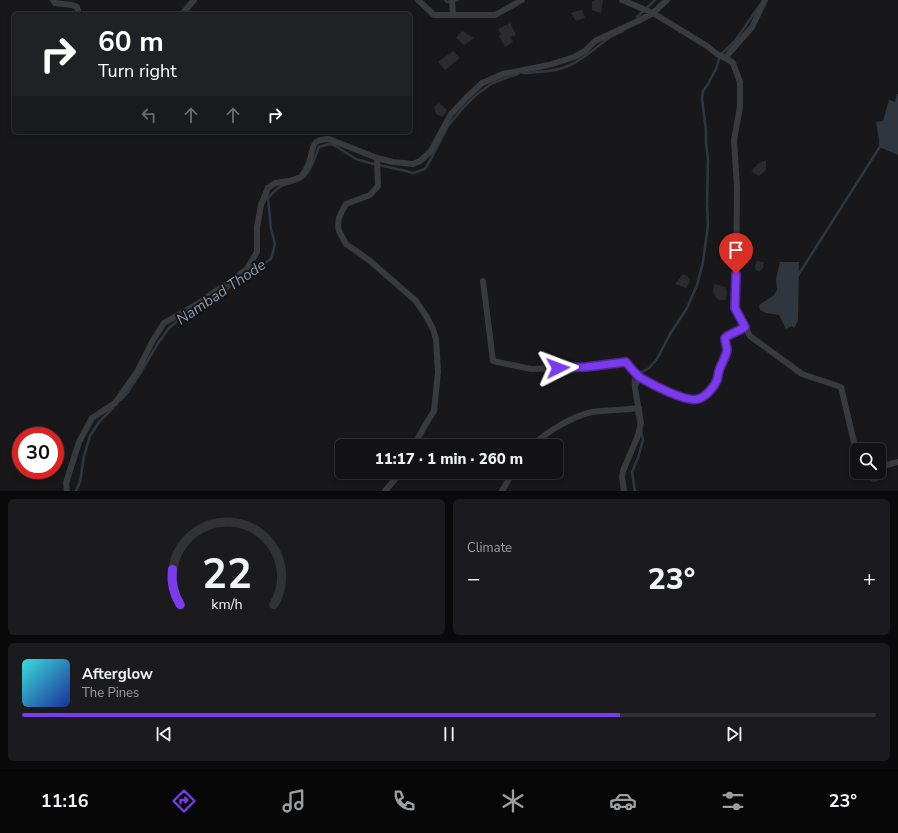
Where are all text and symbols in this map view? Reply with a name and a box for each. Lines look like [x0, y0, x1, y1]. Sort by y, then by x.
text: 60 m [98, 23, 164, 61]
icon: right [32, 28, 84, 80]
text: Turn right [98, 59, 177, 83]
icon: left [138, 104, 160, 126]
icon: ahead [180, 104, 202, 126]
icon: ahead [222, 104, 244, 126]
icon: right [264, 104, 286, 126]
pin [719, 233, 753, 274]
icon: arrive [725, 239, 747, 261]
water label: Nambad Thode [172, 255, 270, 329]
position arrow [537, 347, 579, 389]
speed limit sign: 30 [12, 427, 64, 479]
map controls [850, 443, 886, 479]
button: search [850, 443, 886, 479]
text: 11:17 · 1 min · 260 m [375, 449, 523, 469]
text: Climate [467, 539, 512, 557]
text: 22 [202, 546, 251, 603]
text: 23° [648, 559, 695, 600]
text: − [467, 564, 480, 594]
text: + [863, 564, 876, 594]
text: km/h [211, 595, 242, 614]
text: Afterglow [82, 664, 153, 684]
text: The Pines [82, 684, 139, 702]
icon: previous [153, 723, 175, 745]
icon: pause [438, 723, 460, 745]
icon: next [723, 723, 745, 745]
icon: directions [170, 787, 198, 815]
icon: music [280, 787, 308, 815]
icon: phone [390, 787, 418, 815]
icon: climate [499, 787, 527, 815]
icon: car [609, 787, 637, 815]
icon: filters [719, 787, 747, 815]
text: 11:16 [41, 789, 89, 813]
text: 23° [829, 789, 857, 813]

